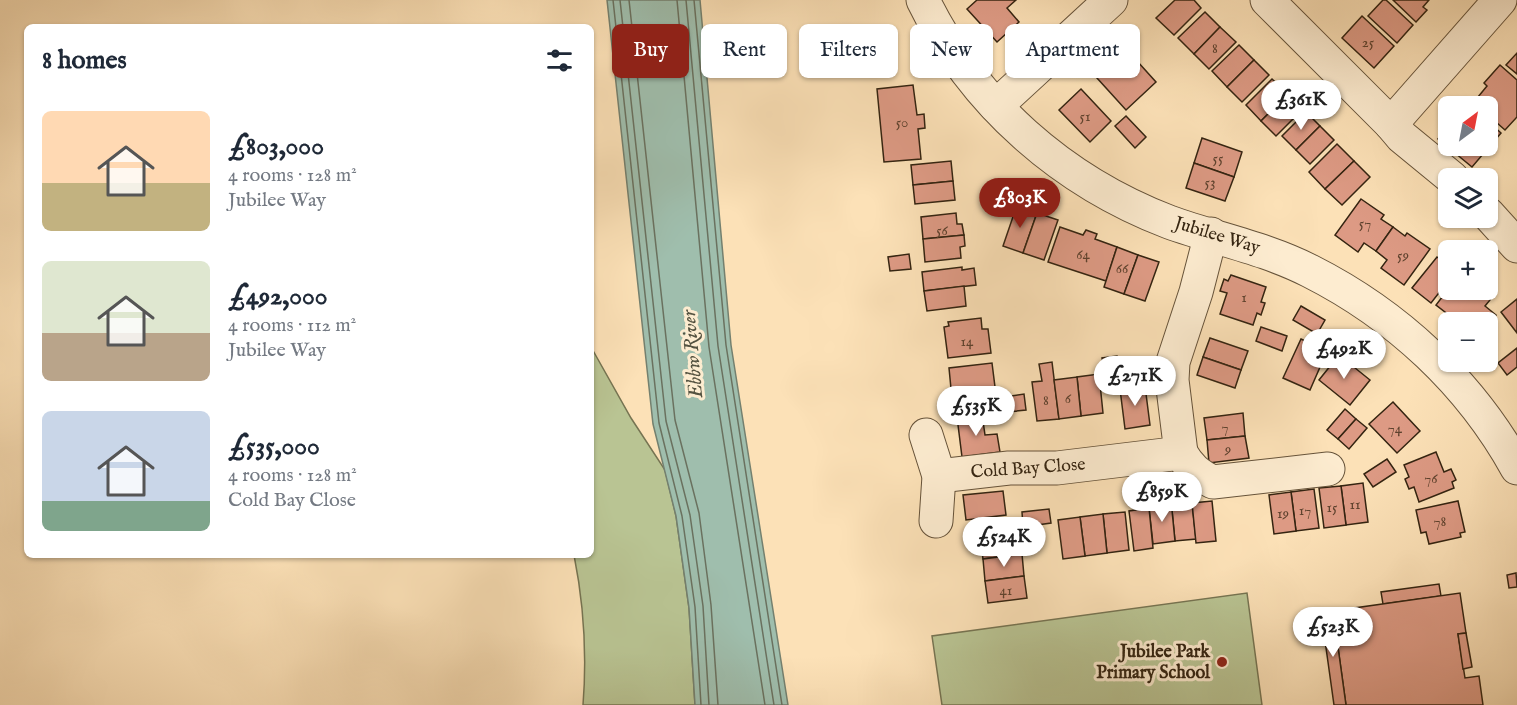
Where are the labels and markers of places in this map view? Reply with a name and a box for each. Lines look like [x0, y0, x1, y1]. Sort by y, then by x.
pin: £361K [1259, 80, 1343, 131]
pin: £803K [978, 178, 1062, 229]
pin: £492K [1302, 329, 1386, 380]
pin: £271K [1093, 356, 1177, 407]
pin: £535K [934, 386, 1018, 437]
pin: £859K [1120, 472, 1204, 523]
pin: £524K [962, 517, 1046, 568]
pin: £523K [1291, 607, 1375, 658]
place label: Jubilee Park Primary School [1096, 641, 1211, 685]
marker: Jubilee Park Primary School [1215, 655, 1229, 669]

